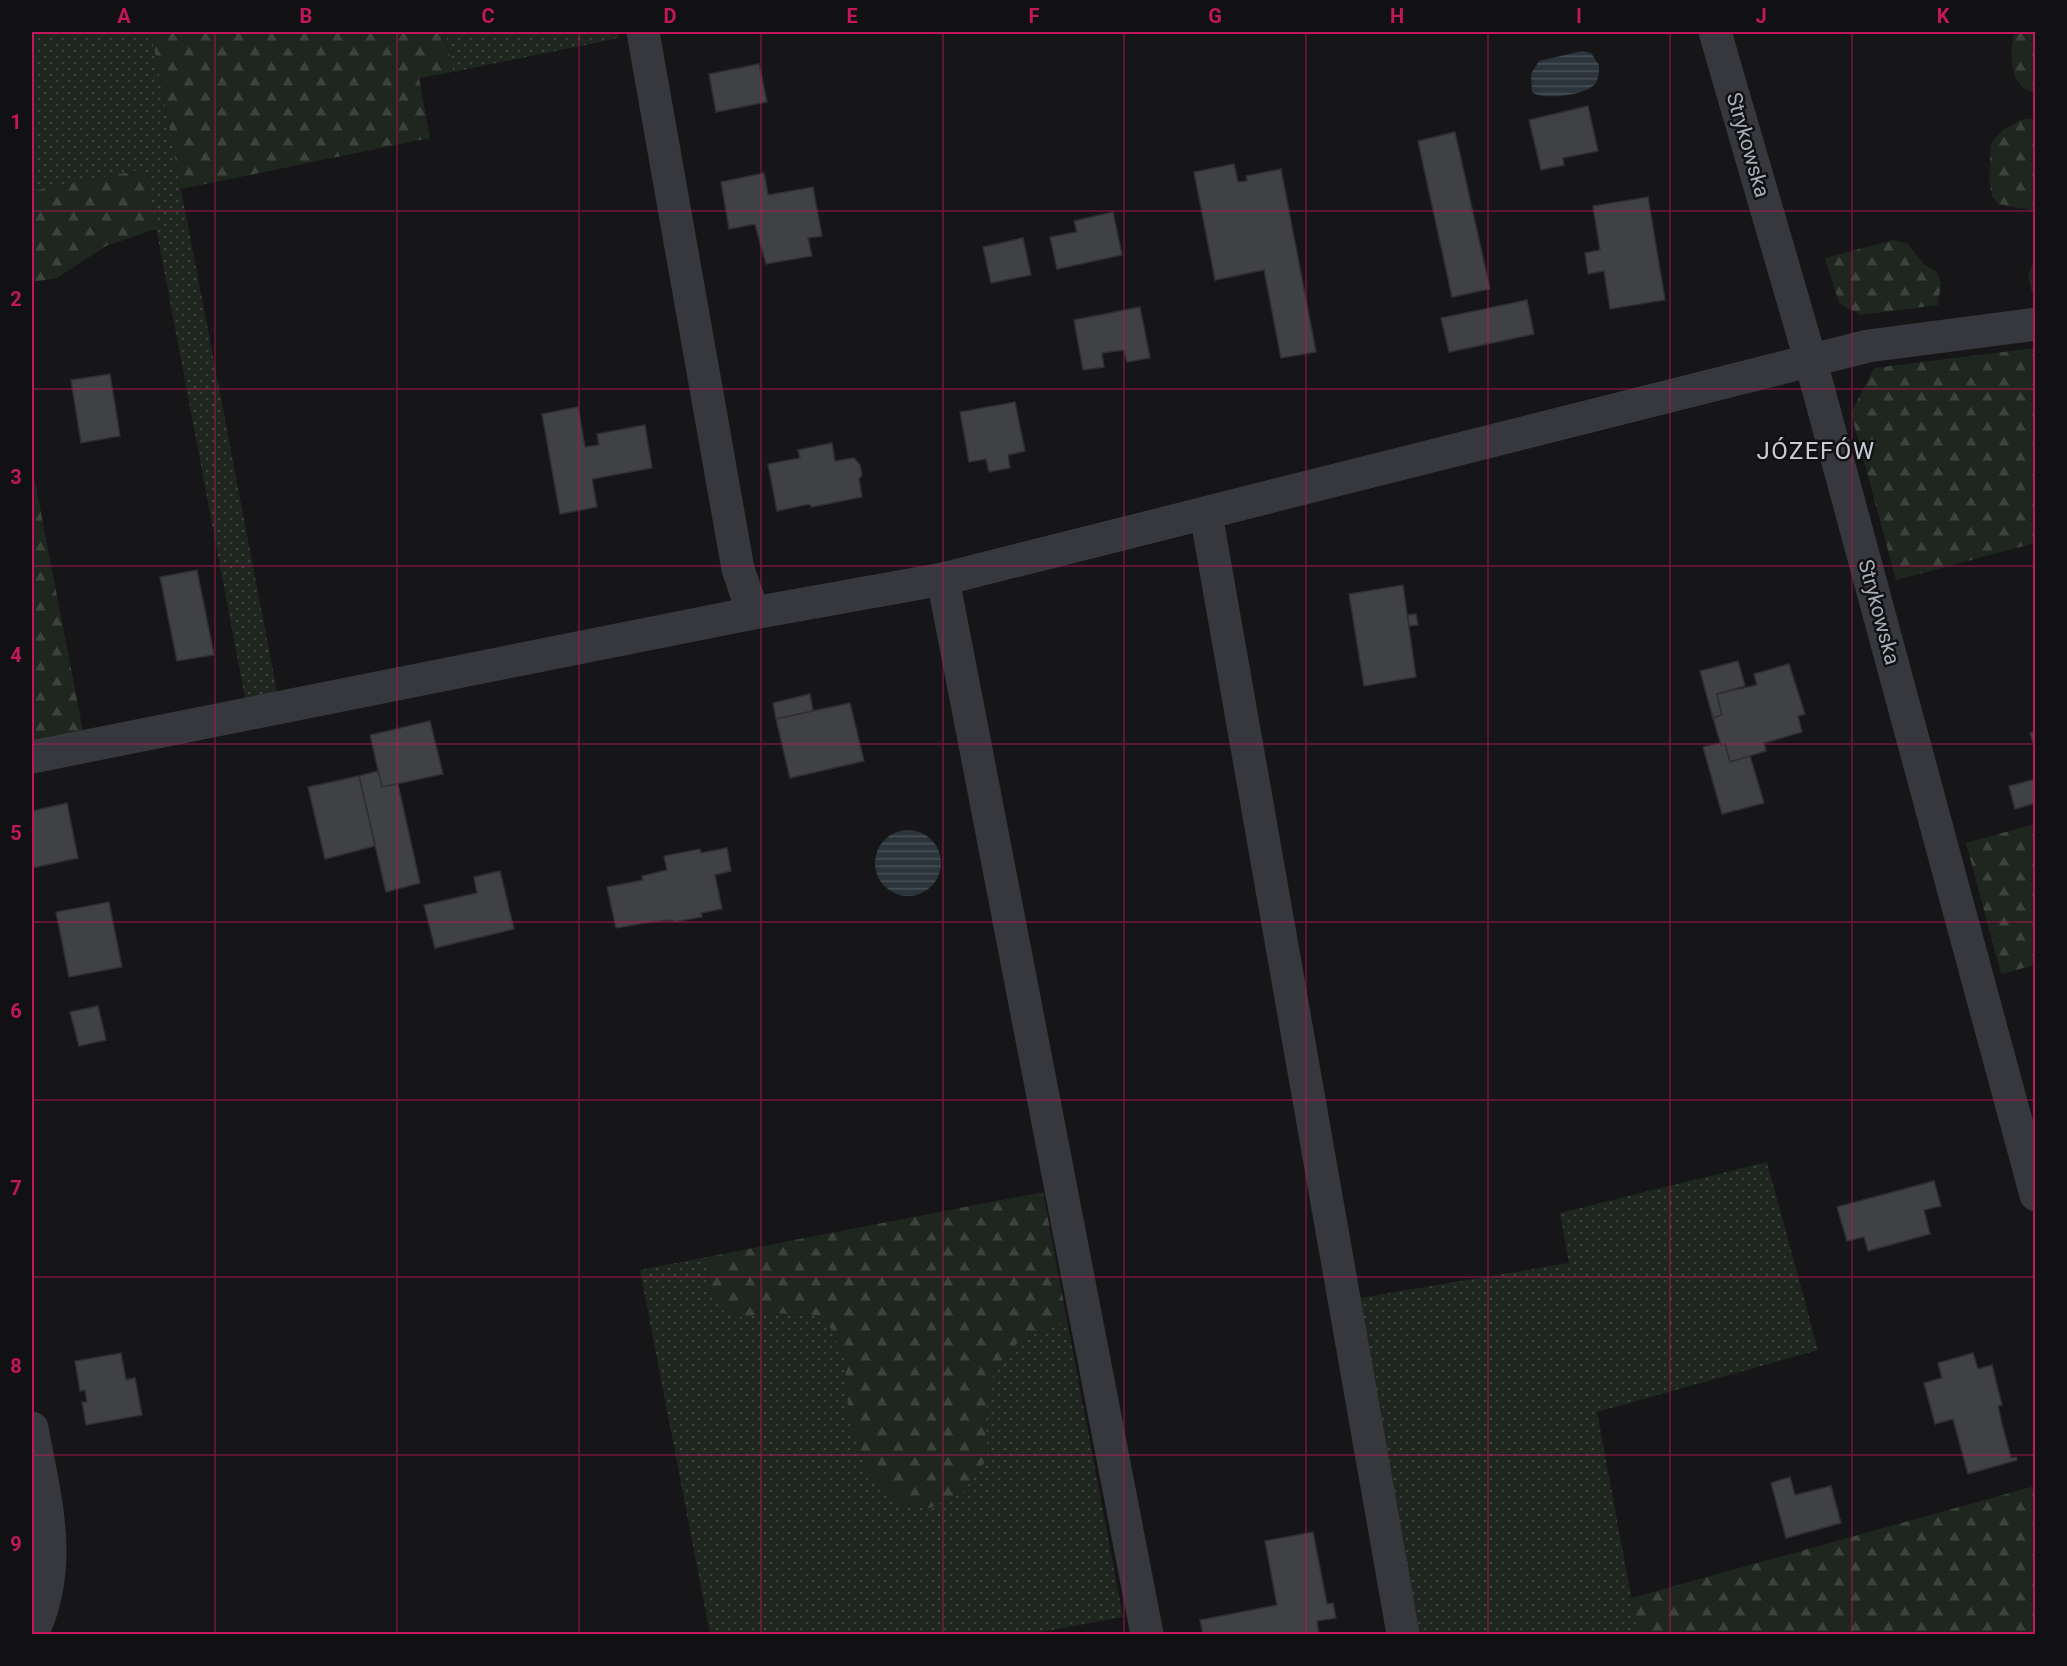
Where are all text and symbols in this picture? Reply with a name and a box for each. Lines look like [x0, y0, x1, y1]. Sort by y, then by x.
text: A [117, 4, 131, 28]
text: B [300, 4, 312, 28]
text: C [481, 4, 495, 28]
text: D [664, 4, 677, 28]
text: E [846, 4, 858, 28]
text: F [1029, 4, 1040, 28]
text: G [1208, 4, 1222, 28]
text: H [1390, 4, 1404, 28]
text: I [1576, 4, 1582, 28]
text: J [1755, 4, 1767, 28]
text: K [1937, 4, 1950, 28]
street label: Strykowska [1722, 90, 1774, 200]
text: 1 [10, 110, 22, 134]
text: 2 [10, 287, 22, 311]
district label: JÓZEFÓW [1756, 437, 1876, 465]
text: 3 [10, 465, 22, 489]
street label: Strykowska [1853, 557, 1905, 667]
text: 4 [10, 643, 22, 667]
text: 5 [10, 821, 22, 845]
text: 6 [10, 999, 22, 1023]
text: 7 [10, 1176, 22, 1200]
text: 8 [10, 1354, 22, 1378]
text: 9 [10, 1532, 22, 1556]

